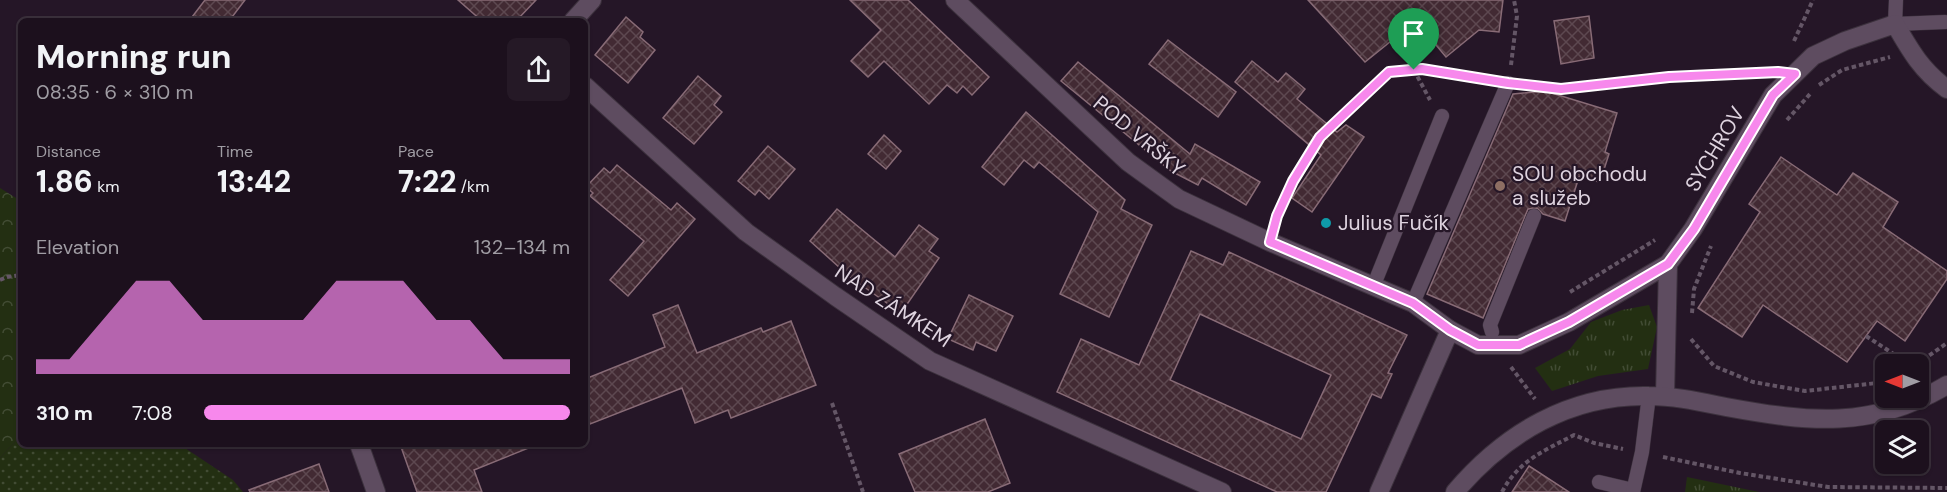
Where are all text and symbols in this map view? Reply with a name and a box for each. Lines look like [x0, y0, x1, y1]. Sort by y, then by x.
pin [1388, 8, 1439, 70]
icon: arrive [1397, 17, 1430, 50]
text: Morning run [36, 35, 231, 78]
button: share [507, 38, 570, 101]
text: 08:35 · 6 × 310 m [36, 79, 193, 105]
street label: POD VRŠKY [1087, 89, 1191, 183]
street label: SYCHROV [1679, 101, 1751, 197]
text: Distance [36, 141, 101, 162]
text: Time [217, 141, 253, 162]
text: Pace [398, 141, 434, 162]
place label: SOU obchodu a služeb [1512, 160, 1647, 212]
text: 1.86 [36, 162, 93, 201]
text: 13:42 [217, 162, 291, 201]
text: 7:22 [398, 162, 457, 201]
text: km [93, 176, 120, 197]
text: /km [457, 176, 489, 197]
marker: SOU obchodu a služeb [1493, 179, 1507, 193]
place label: Julius Fučík [1338, 209, 1449, 237]
marker: Julius Fučík [1319, 216, 1333, 230]
text: Elevation [36, 234, 119, 260]
text: 132–134 m [474, 234, 570, 260]
street label: NAD ZÁMKEM [829, 258, 957, 354]
north arrow [1875, 354, 1929, 408]
map controls [1875, 354, 1929, 474]
text: 310 m [36, 400, 93, 426]
text: 7:08 [132, 400, 173, 426]
button: layers [1875, 420, 1929, 474]

